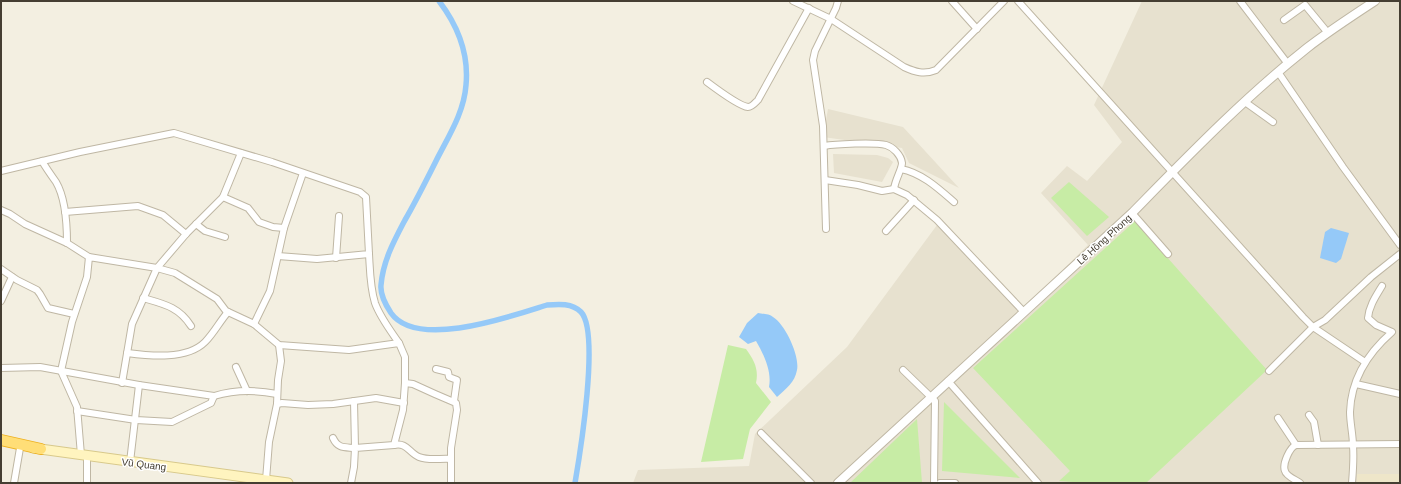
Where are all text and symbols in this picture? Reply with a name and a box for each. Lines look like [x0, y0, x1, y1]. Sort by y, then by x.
street label: Lê Hồng Phong [1075, 212, 1134, 267]
street label: Vũ Quang [121, 456, 167, 473]

